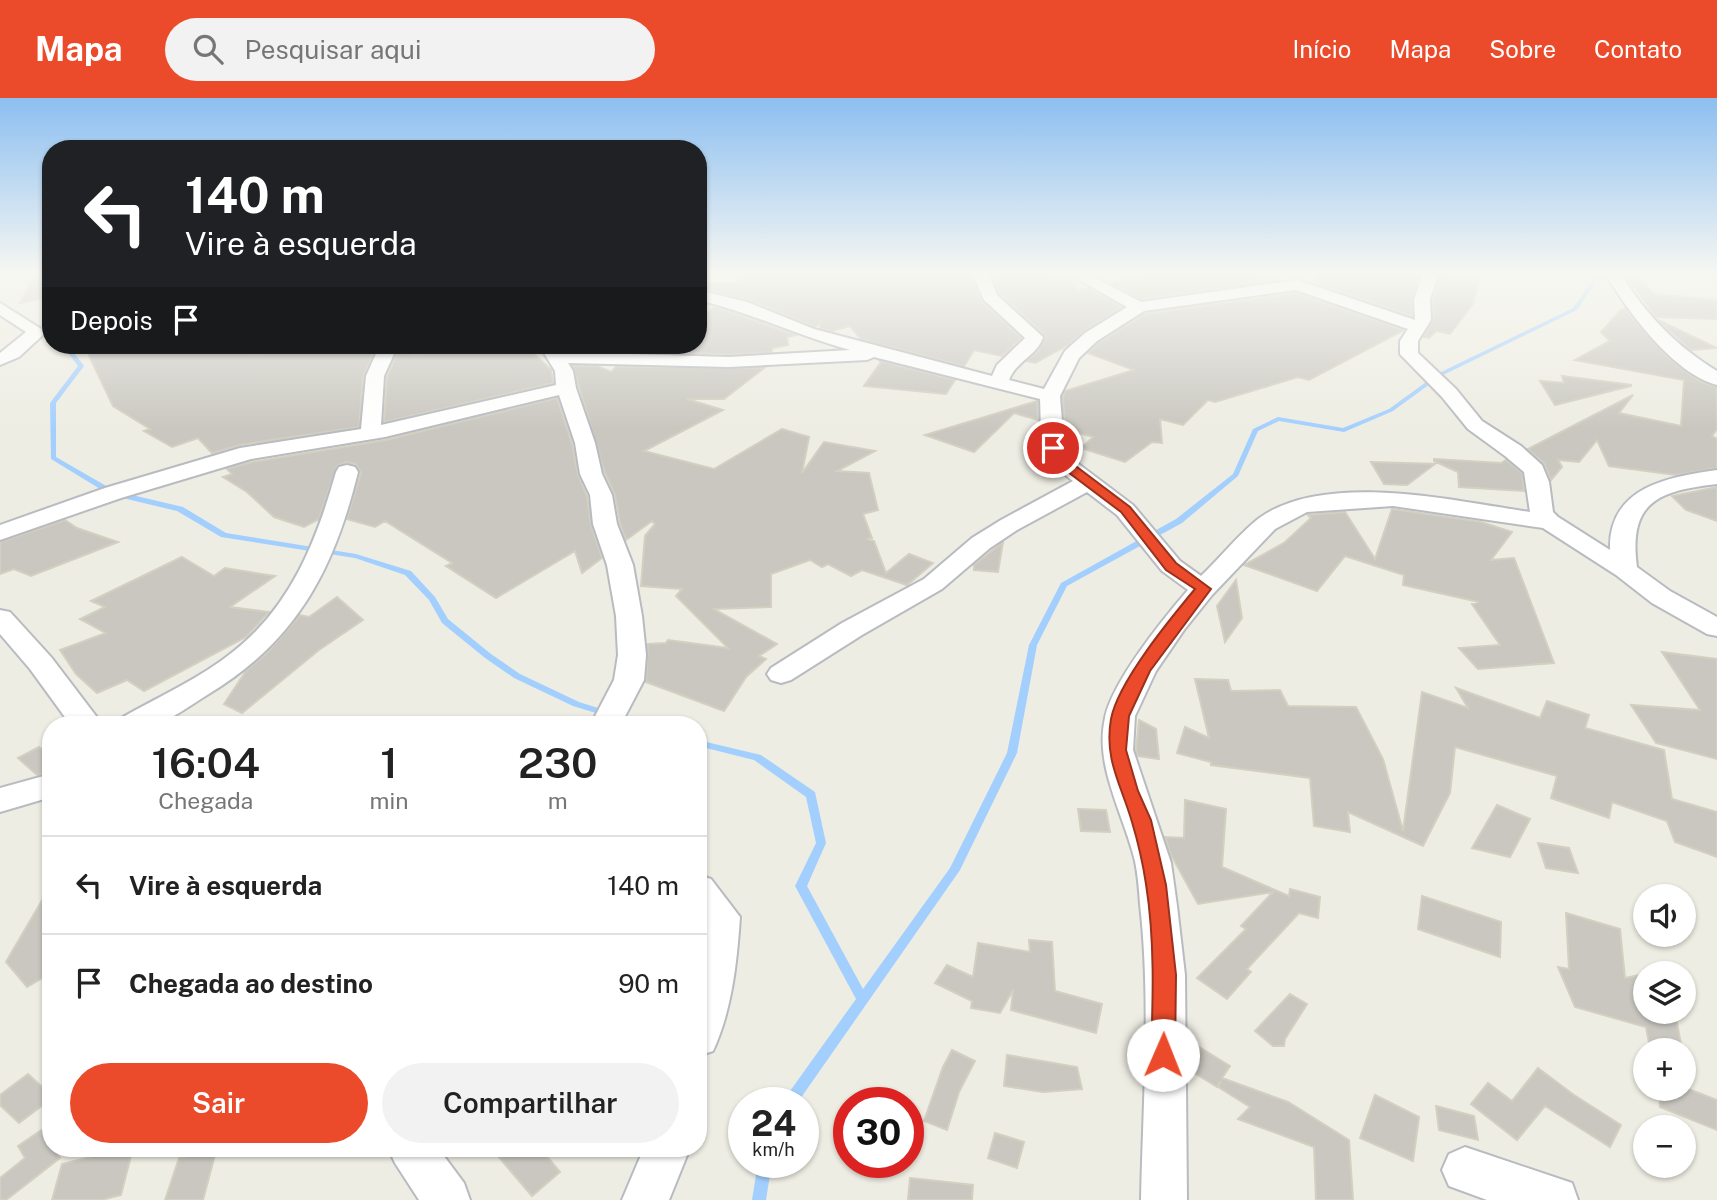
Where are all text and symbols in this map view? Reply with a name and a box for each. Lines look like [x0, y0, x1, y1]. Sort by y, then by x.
search box [165, 18, 655, 81]
text: Mapa [35, 30, 123, 68]
icon: search [189, 30, 227, 68]
text: Pesquisar aqui [245, 34, 421, 65]
text: Início [1293, 35, 1351, 63]
text: Mapa [1389, 35, 1451, 63]
text: Sobre [1489, 35, 1556, 63]
text: Contato [1594, 35, 1682, 63]
text: 140 m [185, 166, 325, 224]
icon: left [70, 168, 161, 259]
text: Vire à esquerda [185, 225, 417, 262]
icon: arrive [167, 301, 205, 339]
text: Depois [70, 305, 153, 336]
pin [1023, 418, 1083, 478]
icon: arrive [1034, 429, 1072, 467]
text: 16:04 [152, 738, 260, 787]
text: 1 [380, 738, 398, 787]
text: 230 [518, 738, 597, 787]
text: Chegada [158, 787, 253, 814]
text: min [369, 787, 409, 814]
text: m [548, 787, 568, 814]
icon: left [70, 866, 108, 904]
text: Vire à esquerda [129, 870, 322, 901]
text: 140 m [607, 870, 679, 901]
map controls [1633, 884, 1696, 1178]
button: sound [1633, 884, 1696, 947]
button: layers [1633, 961, 1696, 1024]
icon: arrive [70, 964, 108, 1002]
text: Chegada ao destino [129, 968, 373, 999]
text: 90 m [618, 968, 679, 999]
position arrow [1126, 1018, 1200, 1092]
button: + [1633, 1038, 1696, 1101]
button: Sair [70, 1063, 368, 1143]
button: Compartilhar [382, 1063, 679, 1143]
speed limit sign: 30 [833, 1087, 924, 1178]
text: 24 [751, 1103, 796, 1144]
button: − [1633, 1115, 1696, 1178]
text: km/h [752, 1139, 795, 1160]

